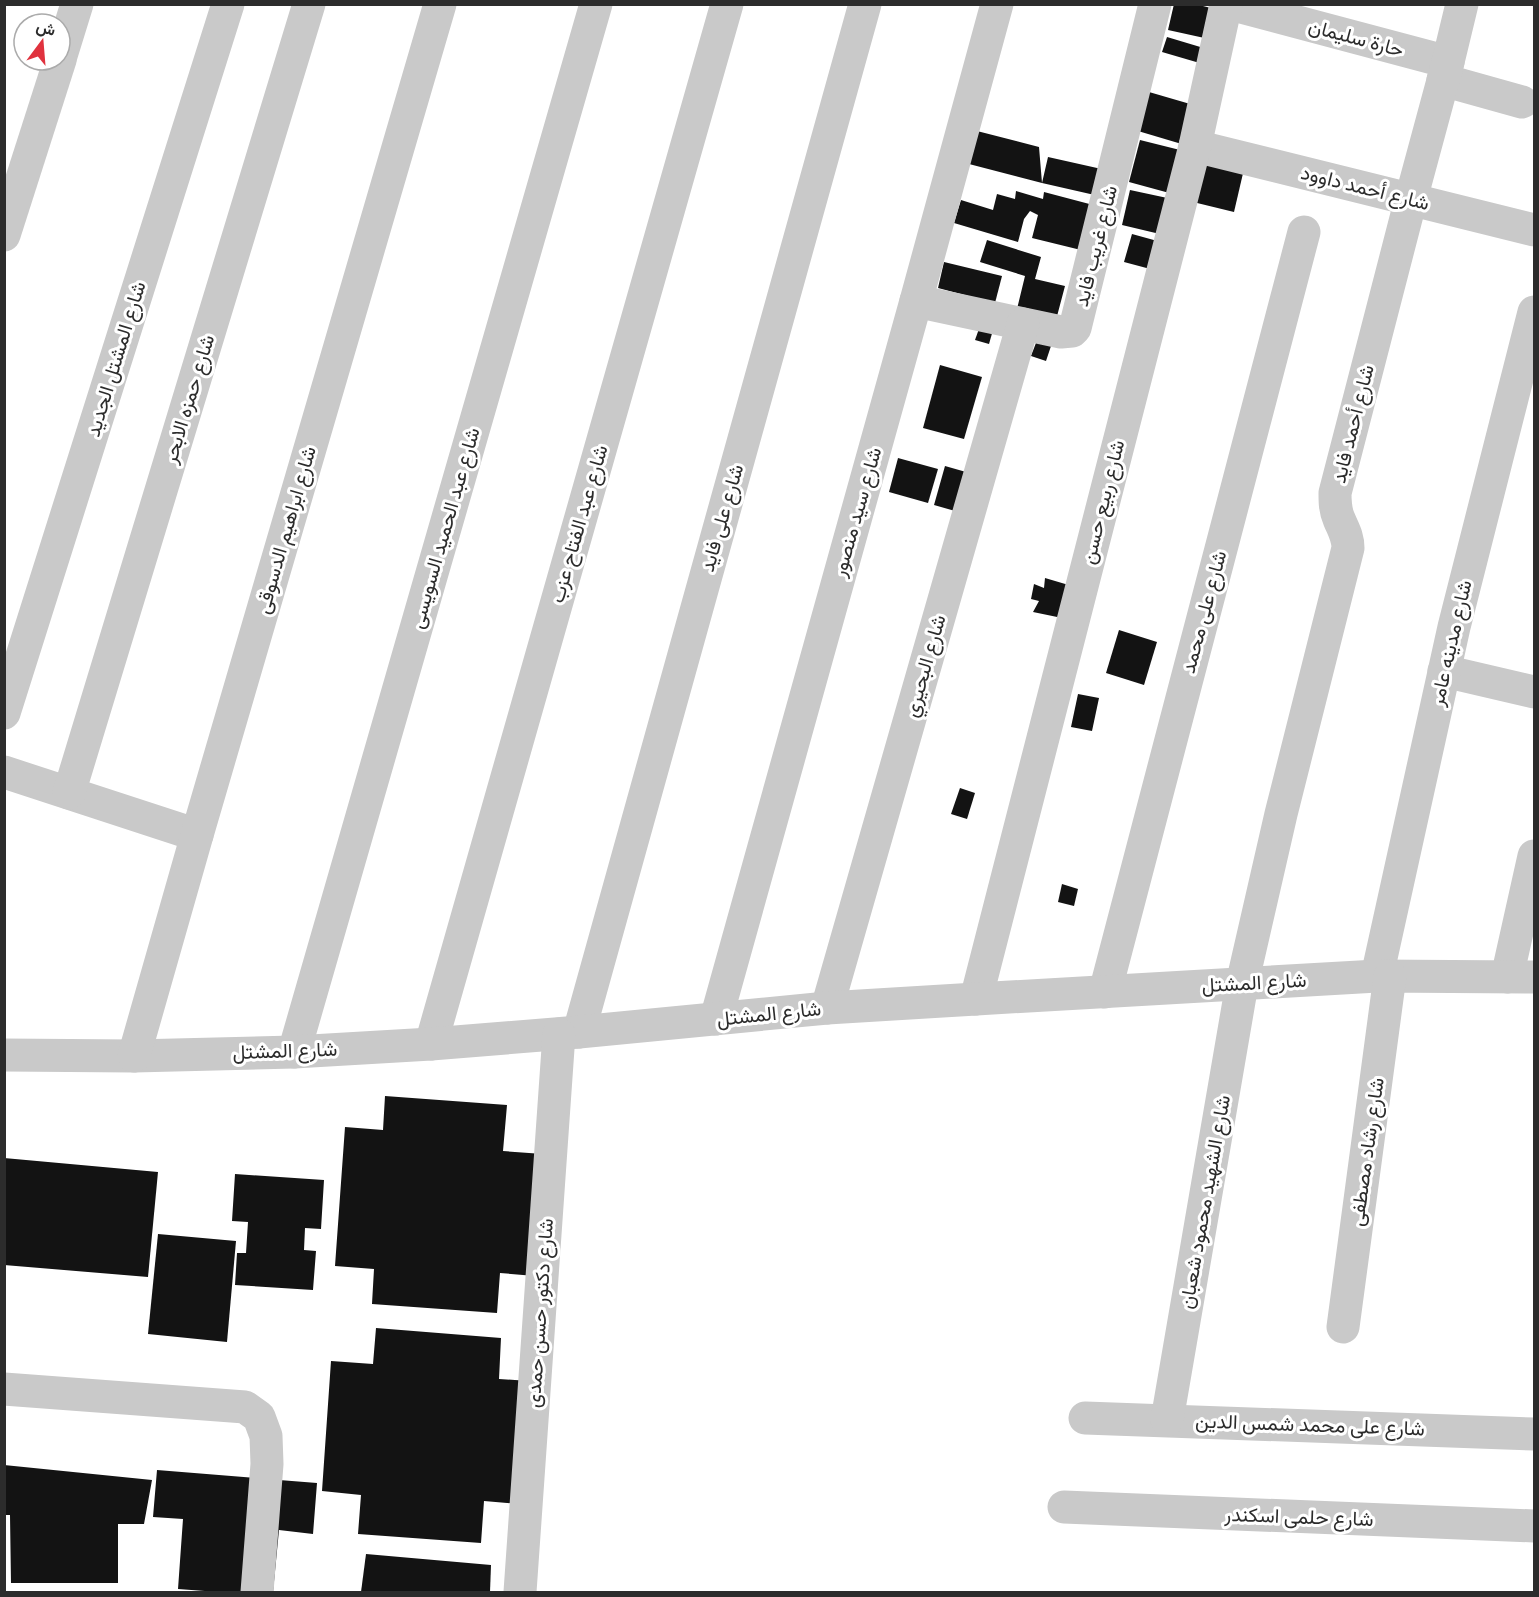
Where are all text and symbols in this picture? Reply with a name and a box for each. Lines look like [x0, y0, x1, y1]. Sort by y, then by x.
north arrow [12, 12, 72, 72]
street label: حارة سليمان [1306, 14, 1406, 63]
text: ش [34, 16, 58, 40]
street label: شارع أحمد داوود [1298, 161, 1432, 217]
street label: شارع غريب فايد [1070, 183, 1124, 309]
street label: شارع المشتل الجديد [81, 279, 152, 440]
street label: شارع حمزه الابحر [158, 332, 221, 468]
street label: شارع أحمد فايد [1327, 362, 1381, 486]
street label: شارع عبد الحميد السويسى [405, 425, 487, 632]
street label: شارع ربيع حسن [1076, 438, 1131, 567]
street label: شارع عبد الفتاح عزب [545, 442, 614, 606]
street label: شارع ابراهيم الدسوقى [251, 444, 323, 617]
street label: شارع سيد منصور [827, 445, 888, 581]
street label: شارع على فايد [696, 462, 750, 575]
street label: شارع على محمد [1177, 548, 1233, 676]
street label: شارع مدينه عامر [1425, 578, 1479, 710]
street label: شارع البحيري [899, 612, 955, 721]
street label: شارع المشتل [1201, 969, 1307, 999]
street label: شارع المشتل [716, 997, 823, 1033]
street label: شارع المشتل [232, 1038, 338, 1066]
street label: شارع رشاد مصطفى [1345, 1076, 1391, 1228]
street label: شارع الشهيد محمود شعبان [1175, 1093, 1237, 1311]
street label: شارع دكتور حسن حمدى [522, 1217, 560, 1409]
street label: شارع على محمد شمس الدين [1195, 1409, 1425, 1443]
street label: شارع حلمى اسكندر [1223, 1503, 1374, 1533]

